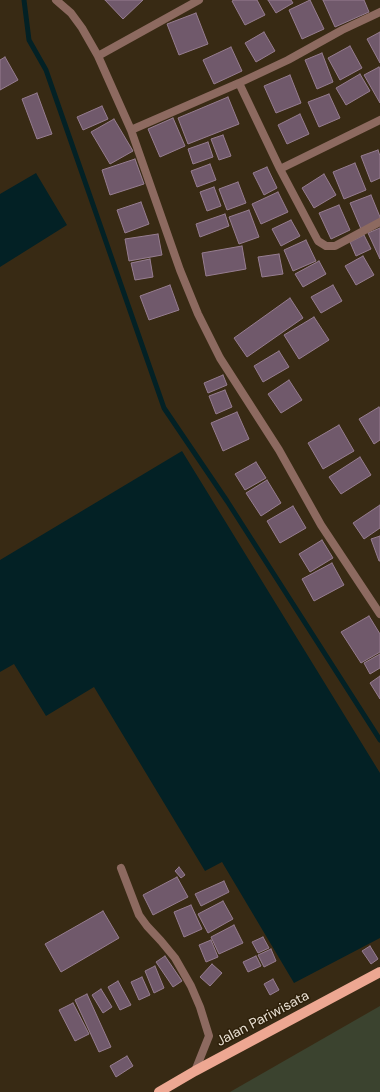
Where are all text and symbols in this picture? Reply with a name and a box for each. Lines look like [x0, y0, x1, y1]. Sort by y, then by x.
street label: Jalan Pariwisata [214, 987, 312, 1051]

